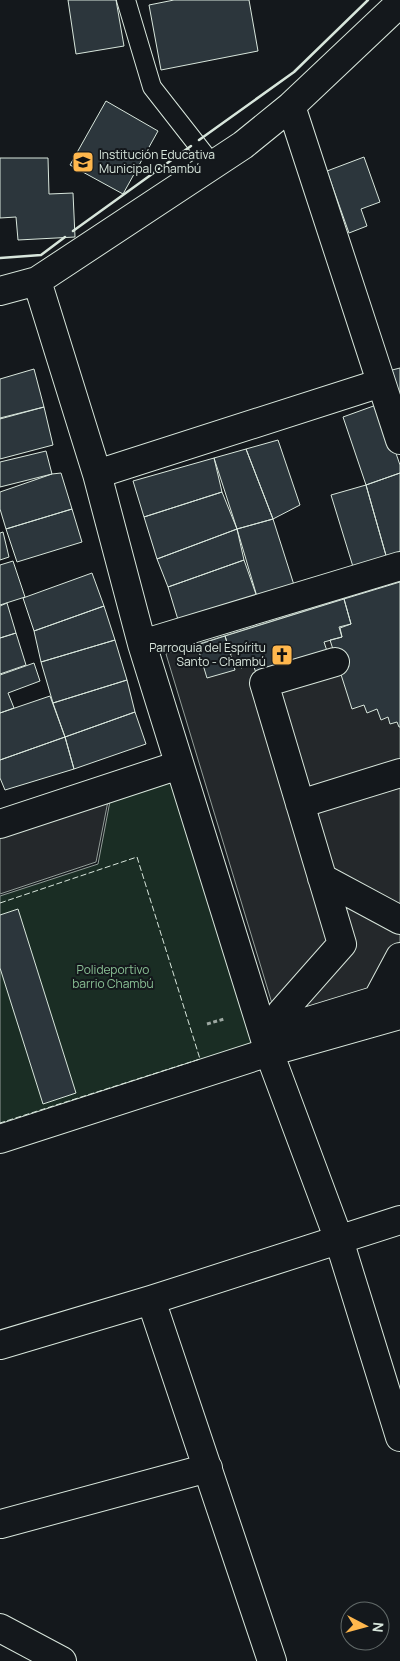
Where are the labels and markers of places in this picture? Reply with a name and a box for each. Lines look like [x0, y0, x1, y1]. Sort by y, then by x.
place label: Institución Educativa Municipal Chambú [99, 146, 215, 177]
school or university icon: Institución Educativa Municipal Chambú [71, 150, 95, 174]
place label: Parroquia del Espíritu Santo - Chambú [149, 639, 266, 670]
church icon: Parroquia del Espíritu Santo - Chambú [270, 643, 294, 667]

